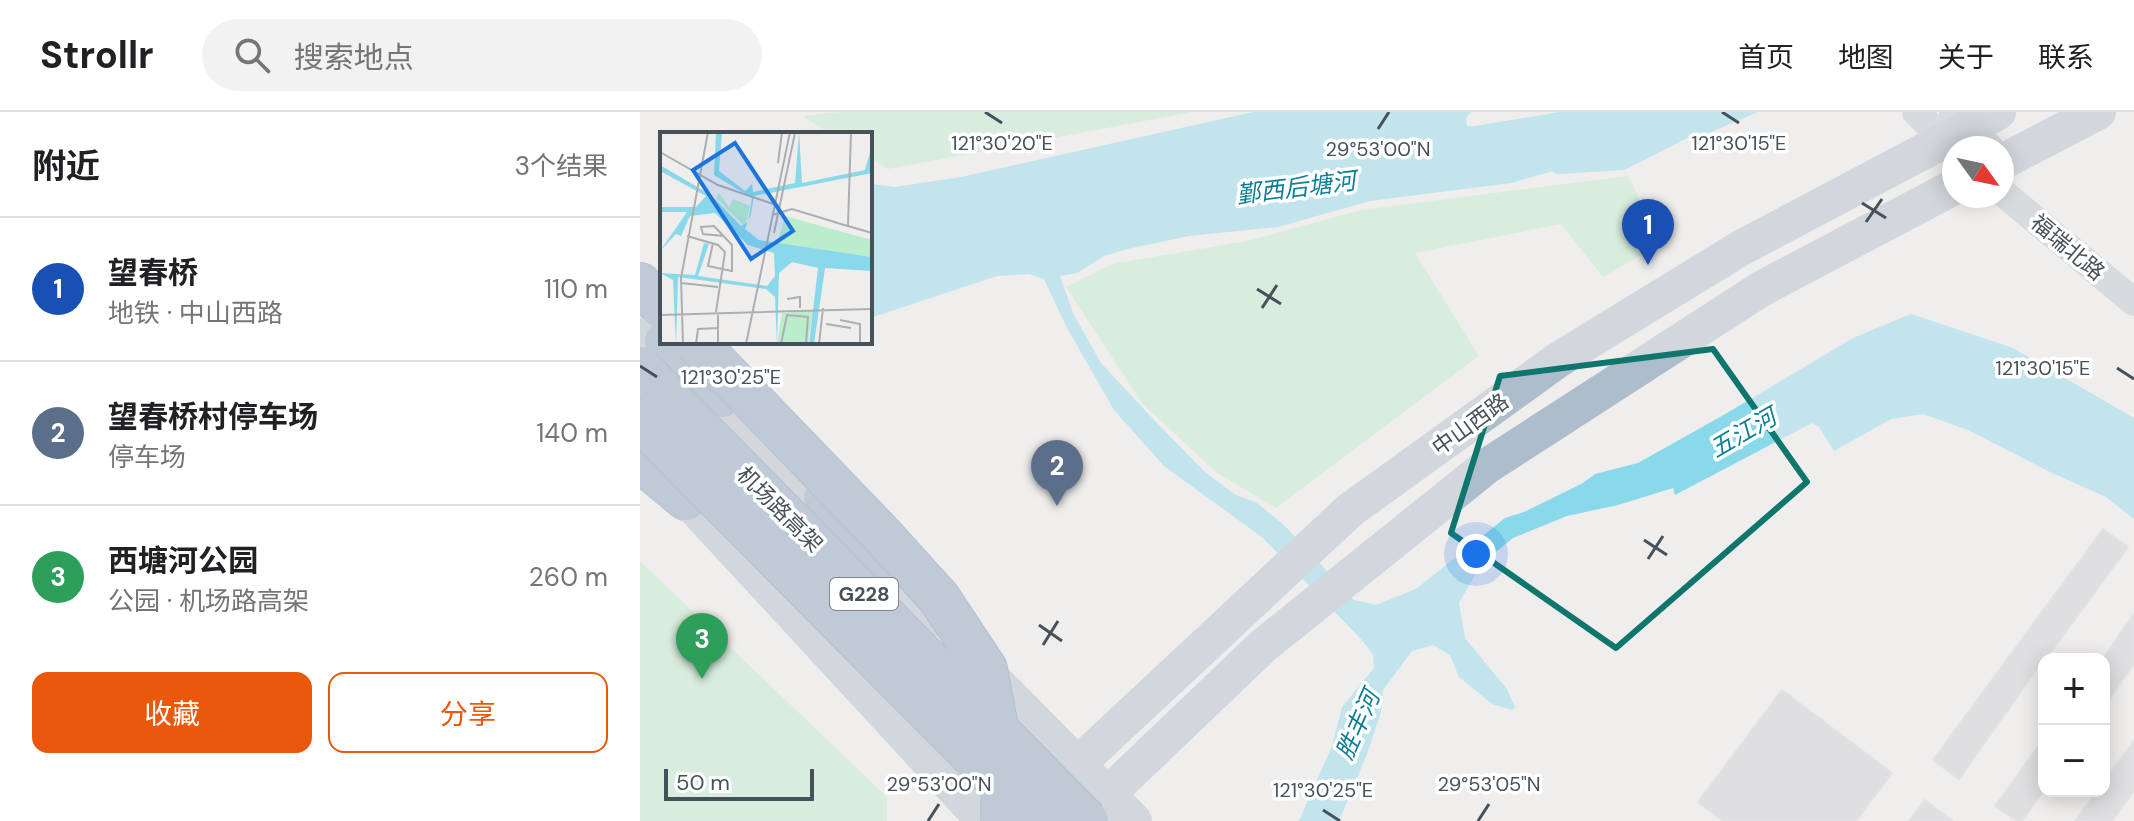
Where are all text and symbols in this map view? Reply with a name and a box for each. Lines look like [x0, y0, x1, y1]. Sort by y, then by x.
search box [202, 19, 762, 91]
text: Strollr [40, 30, 154, 80]
icon: search [230, 33, 274, 77]
text: 搜索地点 [294, 38, 414, 77]
text: 首页 [1738, 39, 1794, 76]
text: 地图 [1838, 39, 1894, 76]
text: 关于 [1938, 39, 1994, 76]
text: 联系 [2038, 39, 2094, 76]
text: 121°30'20"E [951, 130, 1053, 156]
text: 121°30'15"E [1692, 130, 1786, 156]
inset map [660, 132, 872, 344]
text: 29°53'00"N [1326, 136, 1430, 162]
north arrow [1942, 136, 2014, 208]
text: 附近 [32, 144, 100, 189]
text: 3个结果 [515, 149, 608, 183]
water label: 鄞西后塘河 [1234, 164, 1361, 210]
pin: 1 [1622, 199, 1674, 265]
street label: 福瑞北路 [2025, 208, 2111, 287]
text: 望春桥 [108, 253, 198, 292]
text: 1 [53, 272, 63, 306]
text: 110 m [544, 272, 608, 306]
text: 地铁 · 中山西路 [108, 296, 283, 330]
text: 121°30'15"E [1996, 355, 2090, 381]
text: 121°30'25"E [681, 364, 781, 390]
street label: 中山西路 [1426, 387, 1514, 462]
text: 望春桥村停车场 [108, 397, 318, 436]
water label: 五江河 [1704, 399, 1785, 464]
text: 2 [50, 416, 66, 450]
text: 140 m [536, 416, 608, 450]
text: 停车场 [108, 440, 186, 474]
pin: 2 [1031, 440, 1083, 506]
street label: 机场路高架 [730, 460, 829, 559]
your location [1456, 534, 1496, 574]
text: 西塘河公园 [108, 541, 258, 580]
text: 3 [50, 560, 66, 594]
text: 260 m [529, 560, 608, 594]
road number: G228 [830, 578, 898, 610]
text: 公园 · 机场路高架 [108, 584, 309, 618]
pin: 3 [676, 613, 728, 679]
map controls [2038, 653, 2110, 797]
button: + [2038, 653, 2110, 725]
button: 收藏 [32, 672, 312, 753]
button: 分享 [328, 672, 608, 753]
water label: 胜丰河 [1329, 682, 1388, 764]
button: − [2038, 725, 2110, 797]
scale bar [664, 765, 814, 801]
text: 50 m [676, 768, 730, 797]
text: 29°53'00"N [887, 771, 991, 797]
text: 29°53'05"N [1437, 771, 1541, 797]
text: 121°30'25"E [1273, 777, 1373, 803]

